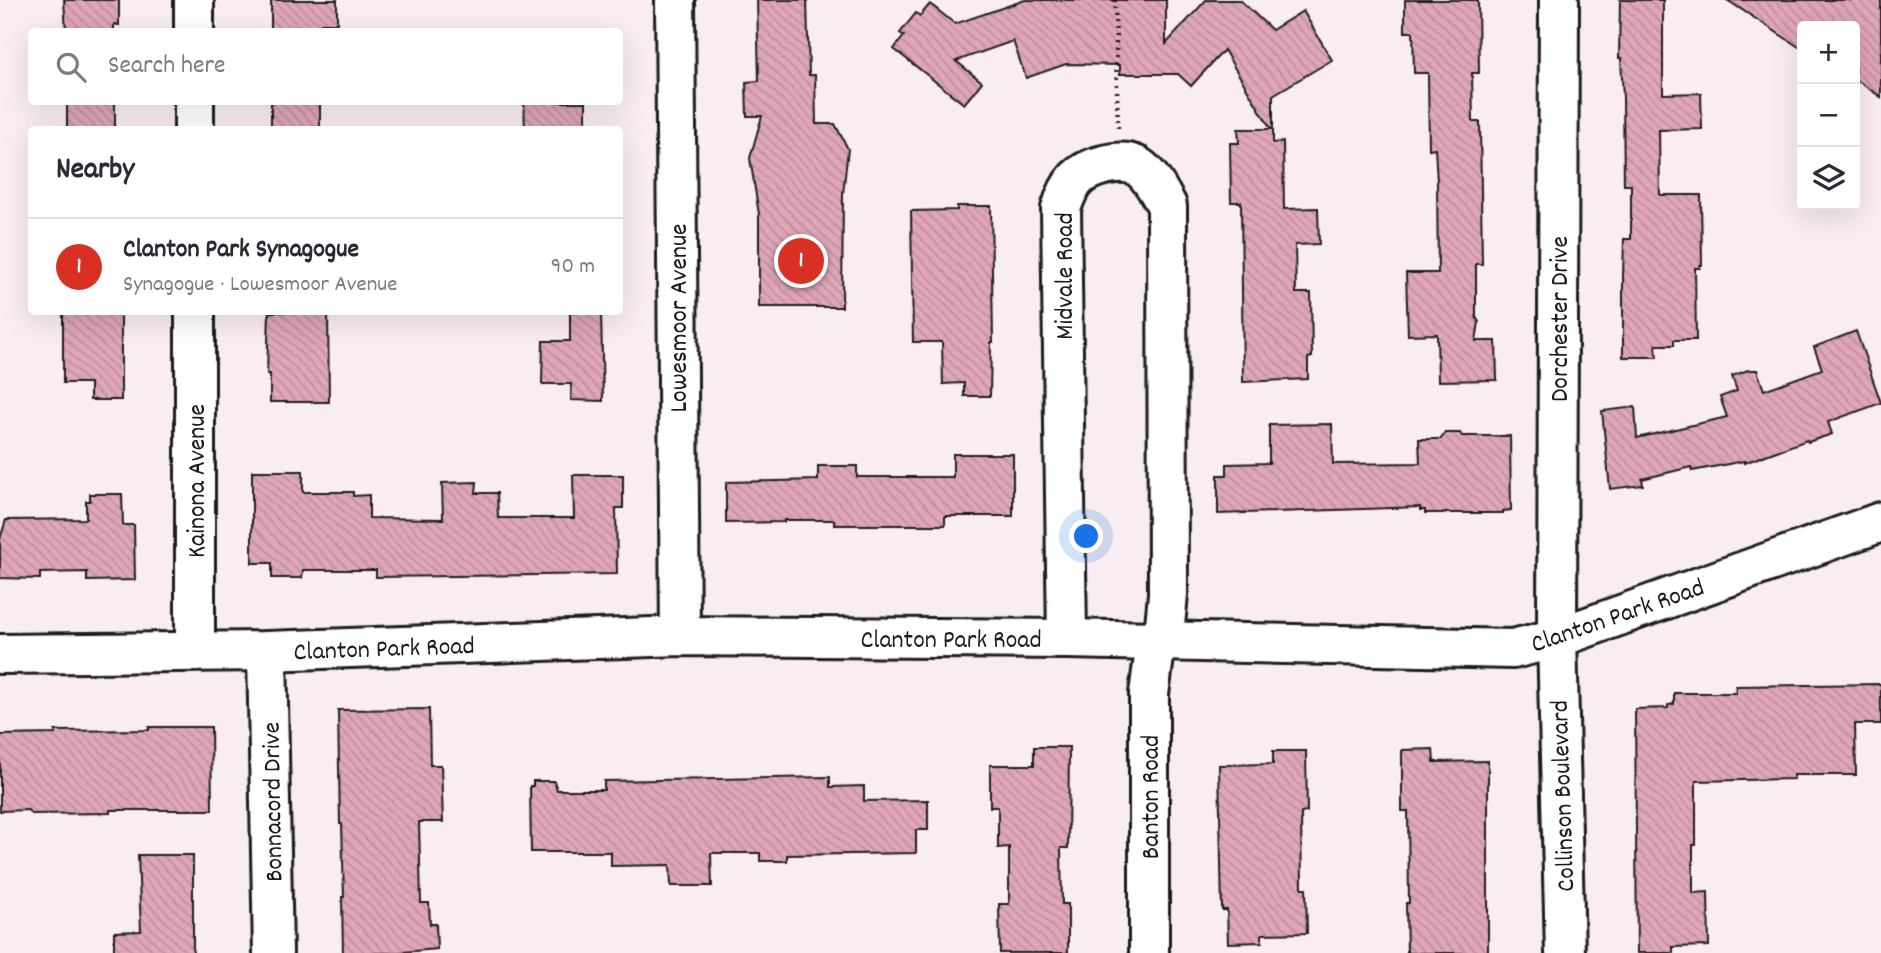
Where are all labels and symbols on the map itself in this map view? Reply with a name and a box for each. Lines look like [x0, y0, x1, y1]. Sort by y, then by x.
street label: Midvale Road [1048, 212, 1085, 340]
street label: Lowesmoor Avenue [662, 223, 699, 413]
pin: 1 [778, 235, 824, 287]
street label: Dorchester Drive [1543, 236, 1580, 402]
street label: Kainona Avenue [180, 404, 217, 558]
your location [1069, 519, 1103, 553]
street label: Clanton Park Road [1526, 570, 1710, 664]
street label: Clanton Park Road [860, 623, 1042, 660]
street label: Clanton Park Road [293, 629, 475, 672]
street label: Collinson Boulevard [1543, 699, 1586, 892]
street label: Bonnacord Drive [255, 722, 294, 882]
street label: Banton Road [1134, 735, 1171, 859]

